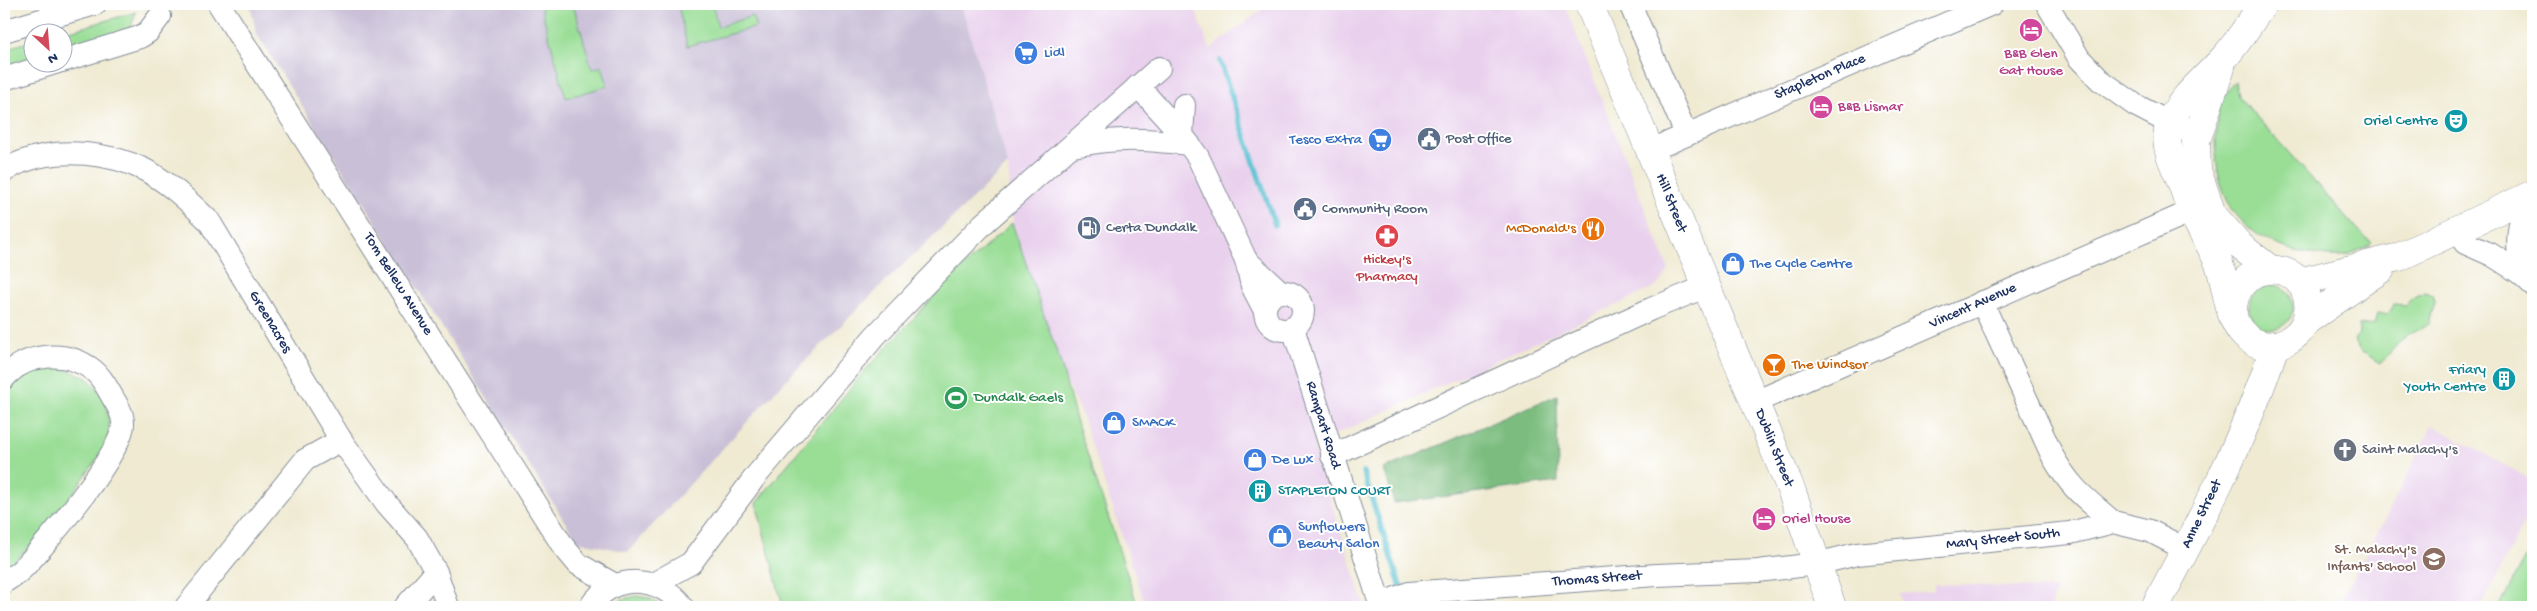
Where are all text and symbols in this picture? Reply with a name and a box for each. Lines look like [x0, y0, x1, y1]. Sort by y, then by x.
hotel icon: B&B Glen Gat House [2018, 17, 2044, 43]
north arrow [22, 22, 72, 72]
supermarket icon: Lidl [1013, 40, 1039, 66]
place label: Lidl [1044, 44, 1065, 62]
place label: B&B Glen Gat House [1999, 45, 2063, 80]
text: N [45, 48, 60, 67]
street label: Stapleton Place [1772, 50, 1868, 104]
hotel icon: B&B Lismar [1808, 94, 1834, 120]
place label: B&B Lismar [1837, 98, 1904, 116]
theatre icon: Oriel Centre [2443, 108, 2469, 134]
place label: Oriel Centre [2364, 112, 2438, 130]
public building icon: Post Office [1416, 126, 1442, 152]
supermarket icon: Tesco Extra [1367, 127, 1393, 153]
place label: Post Office [1445, 130, 1512, 148]
place label: Tesco Extra [1289, 131, 1363, 149]
street label: Hill Street [1651, 171, 1692, 237]
public building icon: Community Room [1292, 196, 1318, 222]
place label: Community Room [1322, 200, 1428, 218]
fuel station icon: Certa Dundalk [1076, 215, 1102, 241]
restaurant icon: McDonald's [1580, 216, 1606, 242]
place label: Certa Dundalk [1106, 219, 1198, 237]
place label: McDonald's [1506, 220, 1576, 238]
pharmacy icon: Hickey's Pharmacy [1374, 223, 1400, 249]
street label: Tom Bellew Avenue [359, 228, 437, 339]
place label: Hickey's Pharmacy [1355, 251, 1418, 286]
shop icon: The Cycle Centre [1720, 251, 1746, 277]
place label: The Cycle Centre [1749, 255, 1853, 273]
street label: Vincent Avenue [1926, 279, 2020, 334]
street label: Greenacres [244, 288, 296, 357]
bar icon: The Windsor [1761, 352, 1787, 378]
place label: The Windsor [1791, 356, 1869, 374]
place label: Friary Youth Centre [2402, 361, 2487, 396]
building icon: Friary Youth Centre [2491, 366, 2517, 392]
street label: Rampart Road [1301, 379, 1345, 472]
sports icon: Dundalk Gaels [943, 385, 969, 411]
place label: Dundalk Gaels [973, 389, 1063, 407]
street label: Dublin Street [1750, 406, 1798, 491]
shop icon: SMACK [1101, 410, 1127, 436]
place label: SMACK [1132, 414, 1176, 432]
church icon: Saint Malachy's [2332, 437, 2358, 463]
place label: Saint Malachy's [2362, 441, 2458, 459]
shop icon: De Lux [1242, 447, 1268, 473]
place label: De Lux [1271, 451, 1314, 469]
street label: Anne Street [2178, 475, 2227, 551]
building icon: STAPLETON COURT [1247, 478, 1273, 504]
place label: STAPLETON COURT [1278, 482, 1392, 500]
hotel icon: Oriel House [1751, 506, 1777, 532]
place label: Oriel House [1782, 510, 1851, 528]
place label: Sunflowers Beauty Salon [1297, 518, 1379, 553]
shop icon: Sunflowers Beauty Salon [1267, 523, 1293, 549]
street label: Mary Street South [1945, 524, 2061, 554]
place label: St. Malachy's Infants' School [2327, 541, 2416, 576]
school or university icon: St. Malachy's Infants' School [2421, 546, 2447, 572]
street label: Thomas Street [1551, 567, 1644, 591]

